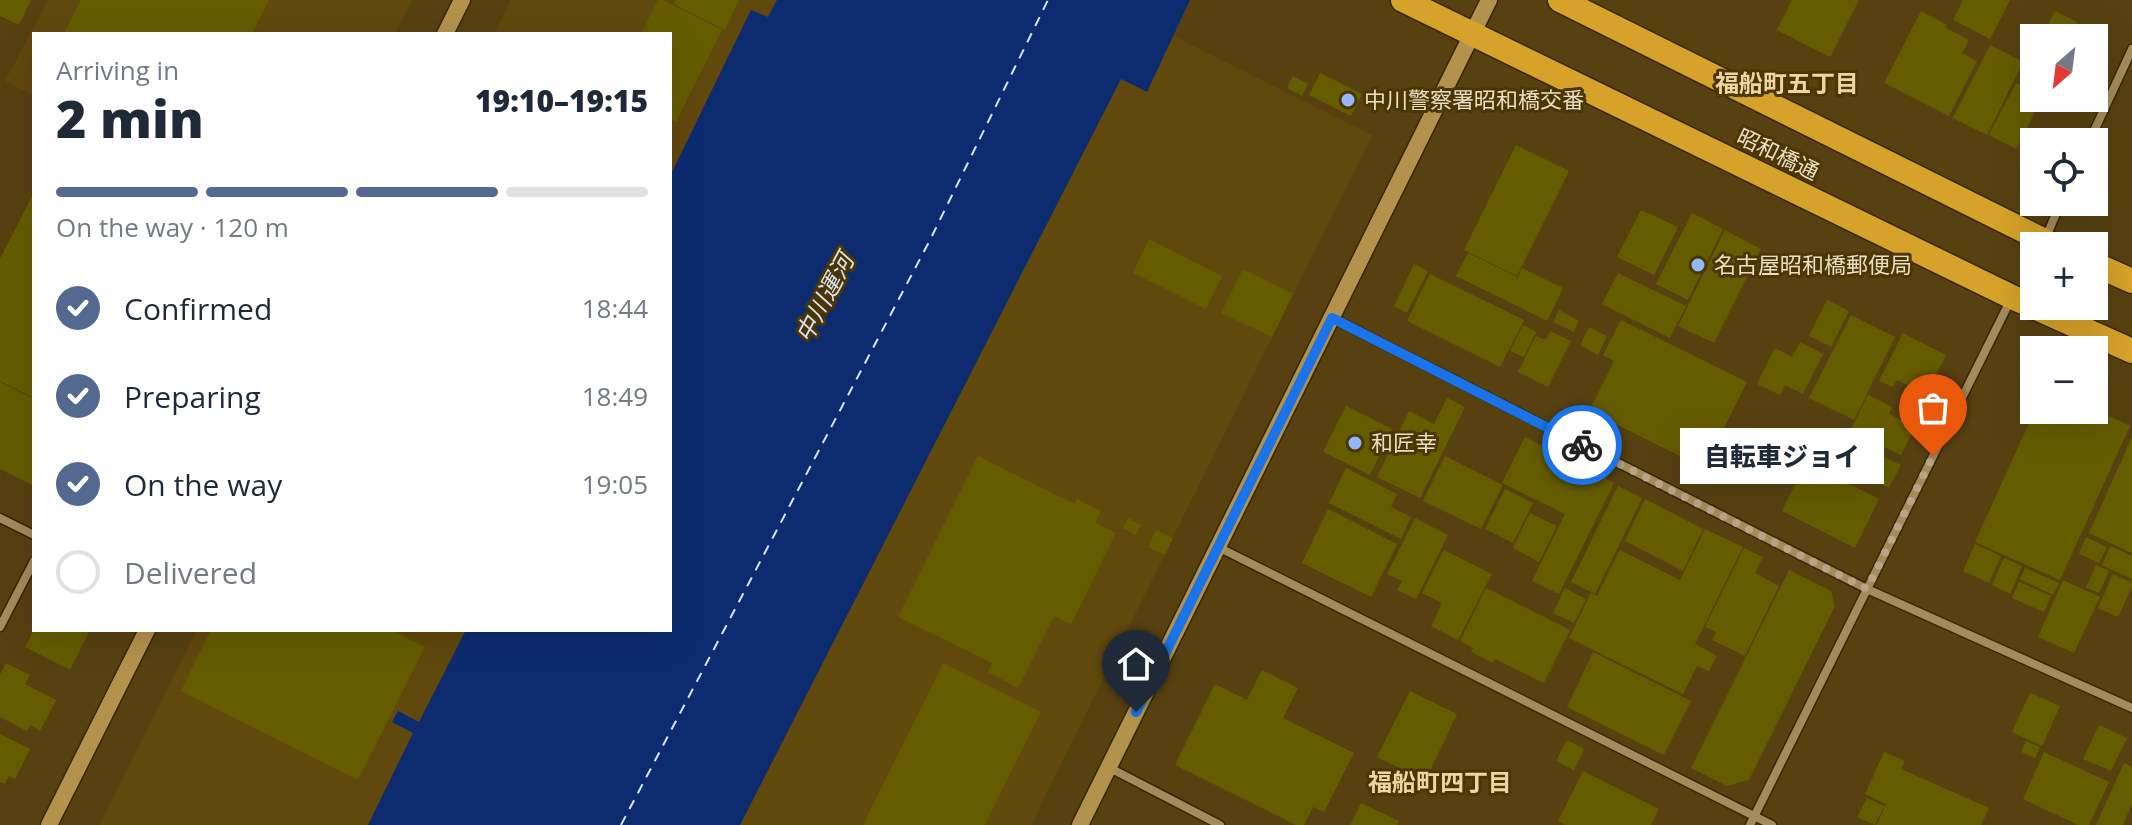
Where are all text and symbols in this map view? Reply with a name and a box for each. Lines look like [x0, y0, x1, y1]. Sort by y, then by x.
north arrow [2020, 24, 2108, 112]
map controls [2020, 24, 2108, 424]
text: Arriving in [56, 52, 179, 88]
district label: 福船町五丁目 [1715, 66, 1859, 99]
text: 19:10–19:15 [475, 80, 648, 121]
text: 2 min [56, 82, 204, 153]
place label: 中川警察署昭和橋交番 [1364, 84, 1584, 114]
marker: 中川警察署昭和橋交番 [1339, 91, 1357, 109]
street label: 昭和橋通 [1732, 120, 1825, 186]
button: locate [2020, 128, 2108, 216]
text: On the way · 120 m [56, 209, 289, 245]
button: + [2020, 232, 2108, 320]
water label: 中川運河 [787, 244, 863, 347]
place label: 名古屋昭和橋郵便局 [1714, 249, 1912, 279]
marker: 名古屋昭和橋郵便局 [1689, 256, 1707, 274]
icon: check [56, 286, 100, 330]
text: Confirmed [124, 288, 272, 329]
text: 18:44 [582, 290, 648, 326]
button: − [2020, 336, 2108, 424]
icon: check [56, 374, 100, 418]
pin [1899, 374, 1967, 456]
text: Preparing [124, 376, 261, 417]
text: 18:49 [582, 378, 648, 414]
icon: bag [1911, 386, 1955, 430]
courier [1542, 405, 1622, 485]
icon: bike [1560, 423, 1604, 467]
place label: 和匠幸 [1371, 427, 1437, 457]
callout: 自転車ジョイ [1681, 428, 1885, 484]
marker: 和匠幸 [1346, 434, 1364, 452]
text: 自転車ジョイ [1704, 438, 1860, 474]
icon: check [56, 462, 100, 506]
text: On the way [124, 464, 282, 505]
text: 19:05 [582, 466, 648, 502]
text: Delivered [124, 552, 257, 593]
pin [1102, 630, 1170, 712]
icon: home [1114, 642, 1158, 686]
district label: 福船町四丁目 [1368, 765, 1512, 798]

